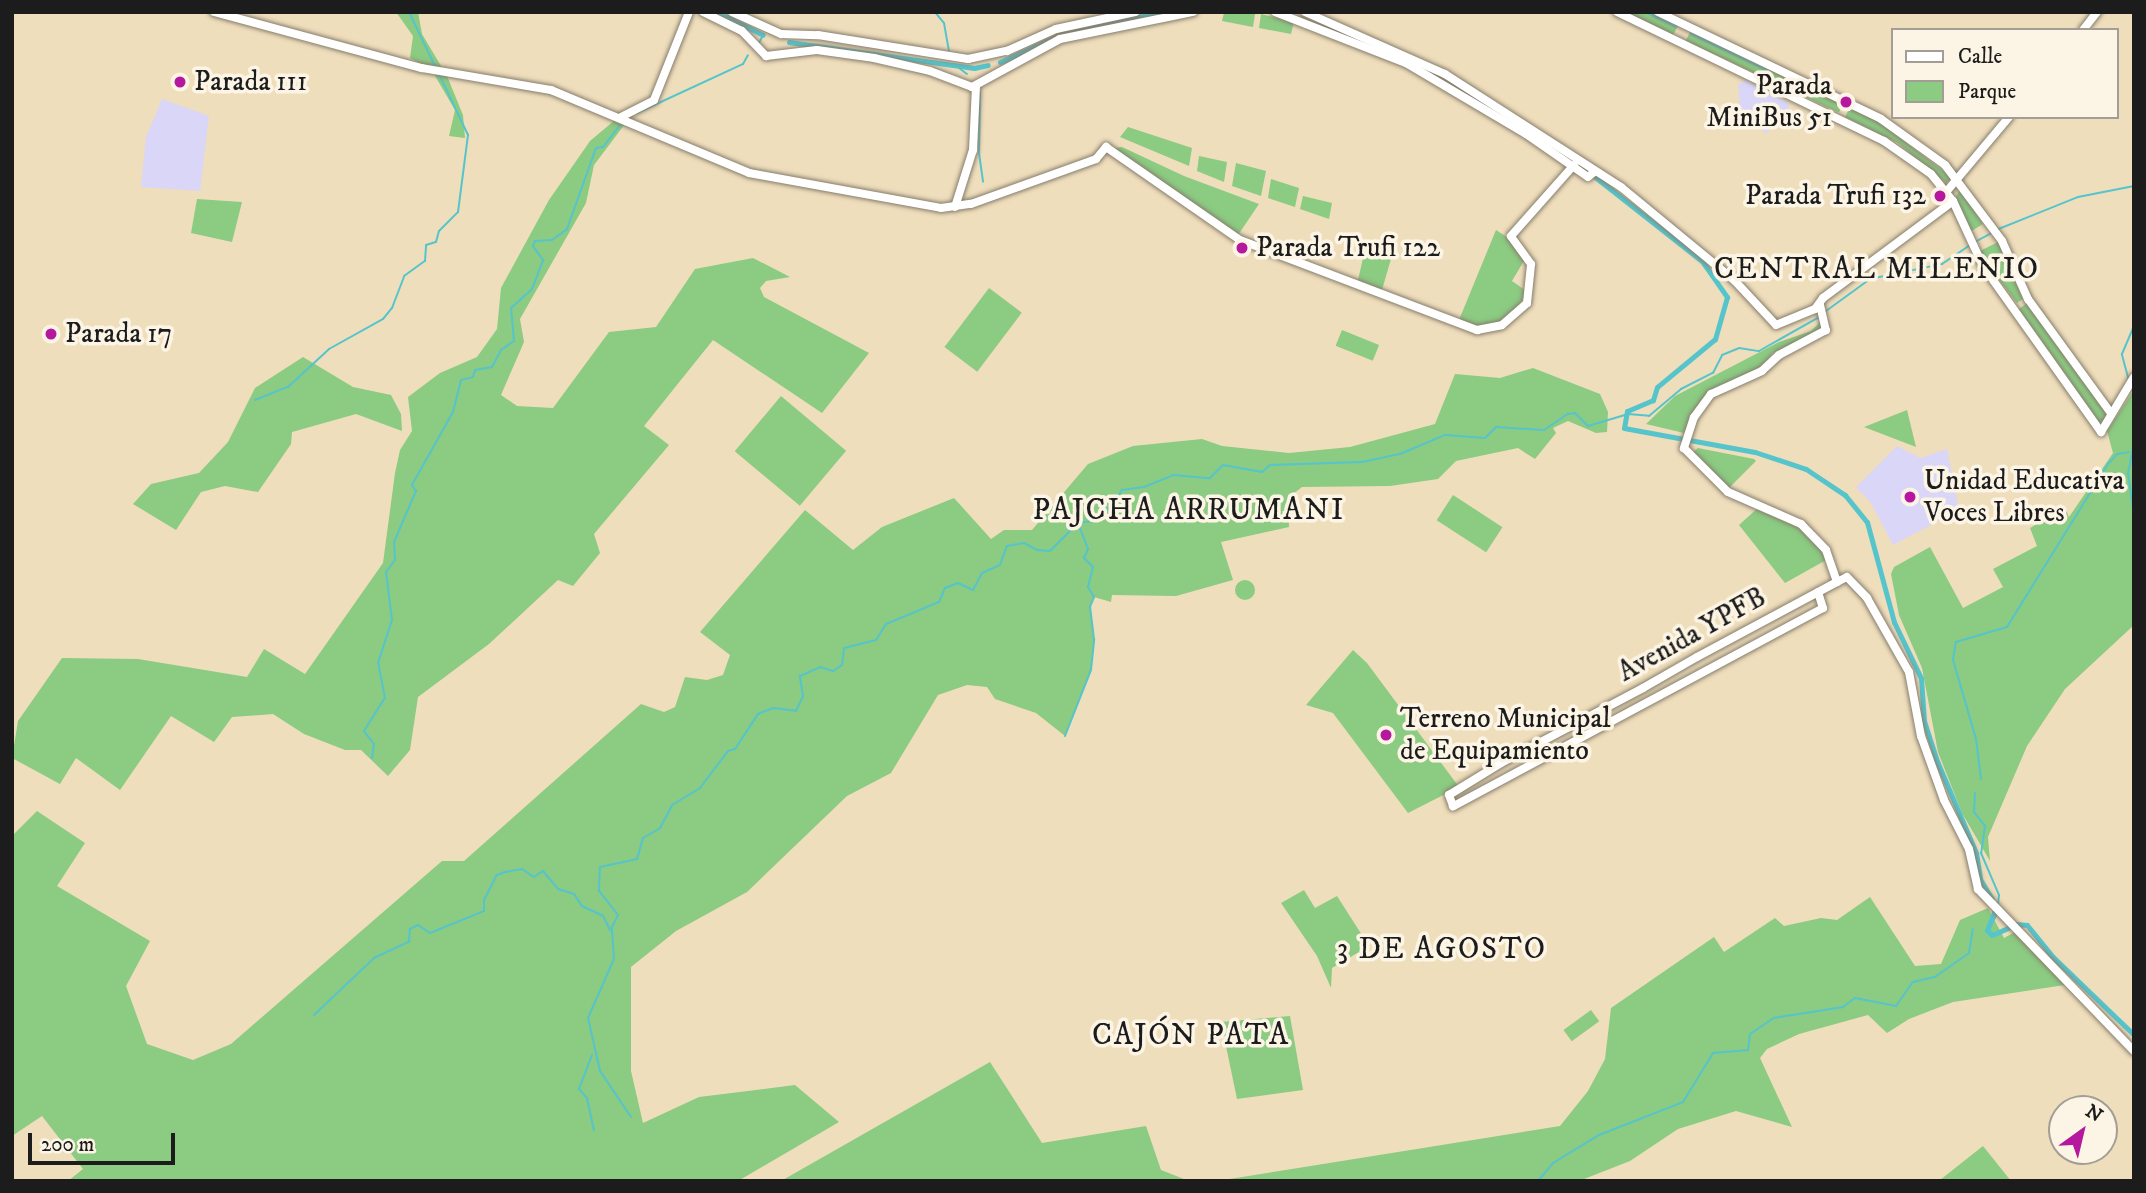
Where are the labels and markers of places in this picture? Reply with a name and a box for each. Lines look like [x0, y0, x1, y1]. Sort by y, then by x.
place label: Parada 111 [194, 65, 307, 99]
place label: Parada MiniBus 51 [1707, 69, 1832, 135]
marker: Parada 111 [172, 74, 188, 90]
marker: Parada MiniBus 51 [1838, 94, 1854, 110]
place label: Parada Trufi 132 [1745, 179, 1926, 213]
marker: Parada Trufi 132 [1932, 188, 1948, 204]
place label: Parada Trufi 122 [1256, 231, 1440, 265]
marker: Parada Trufi 122 [1234, 240, 1250, 256]
place label: Parada 17 [65, 317, 172, 351]
marker: Parada 17 [43, 326, 59, 342]
place label: Unidad Educativa Voces Libres [1924, 464, 2124, 530]
marker: Unidad Educativa Voces Libres [1902, 489, 1918, 505]
place label: Terreno Municipal de Equipamiento [1400, 702, 1611, 768]
marker: Terreno Municipal de Equipamiento [1378, 727, 1394, 743]

